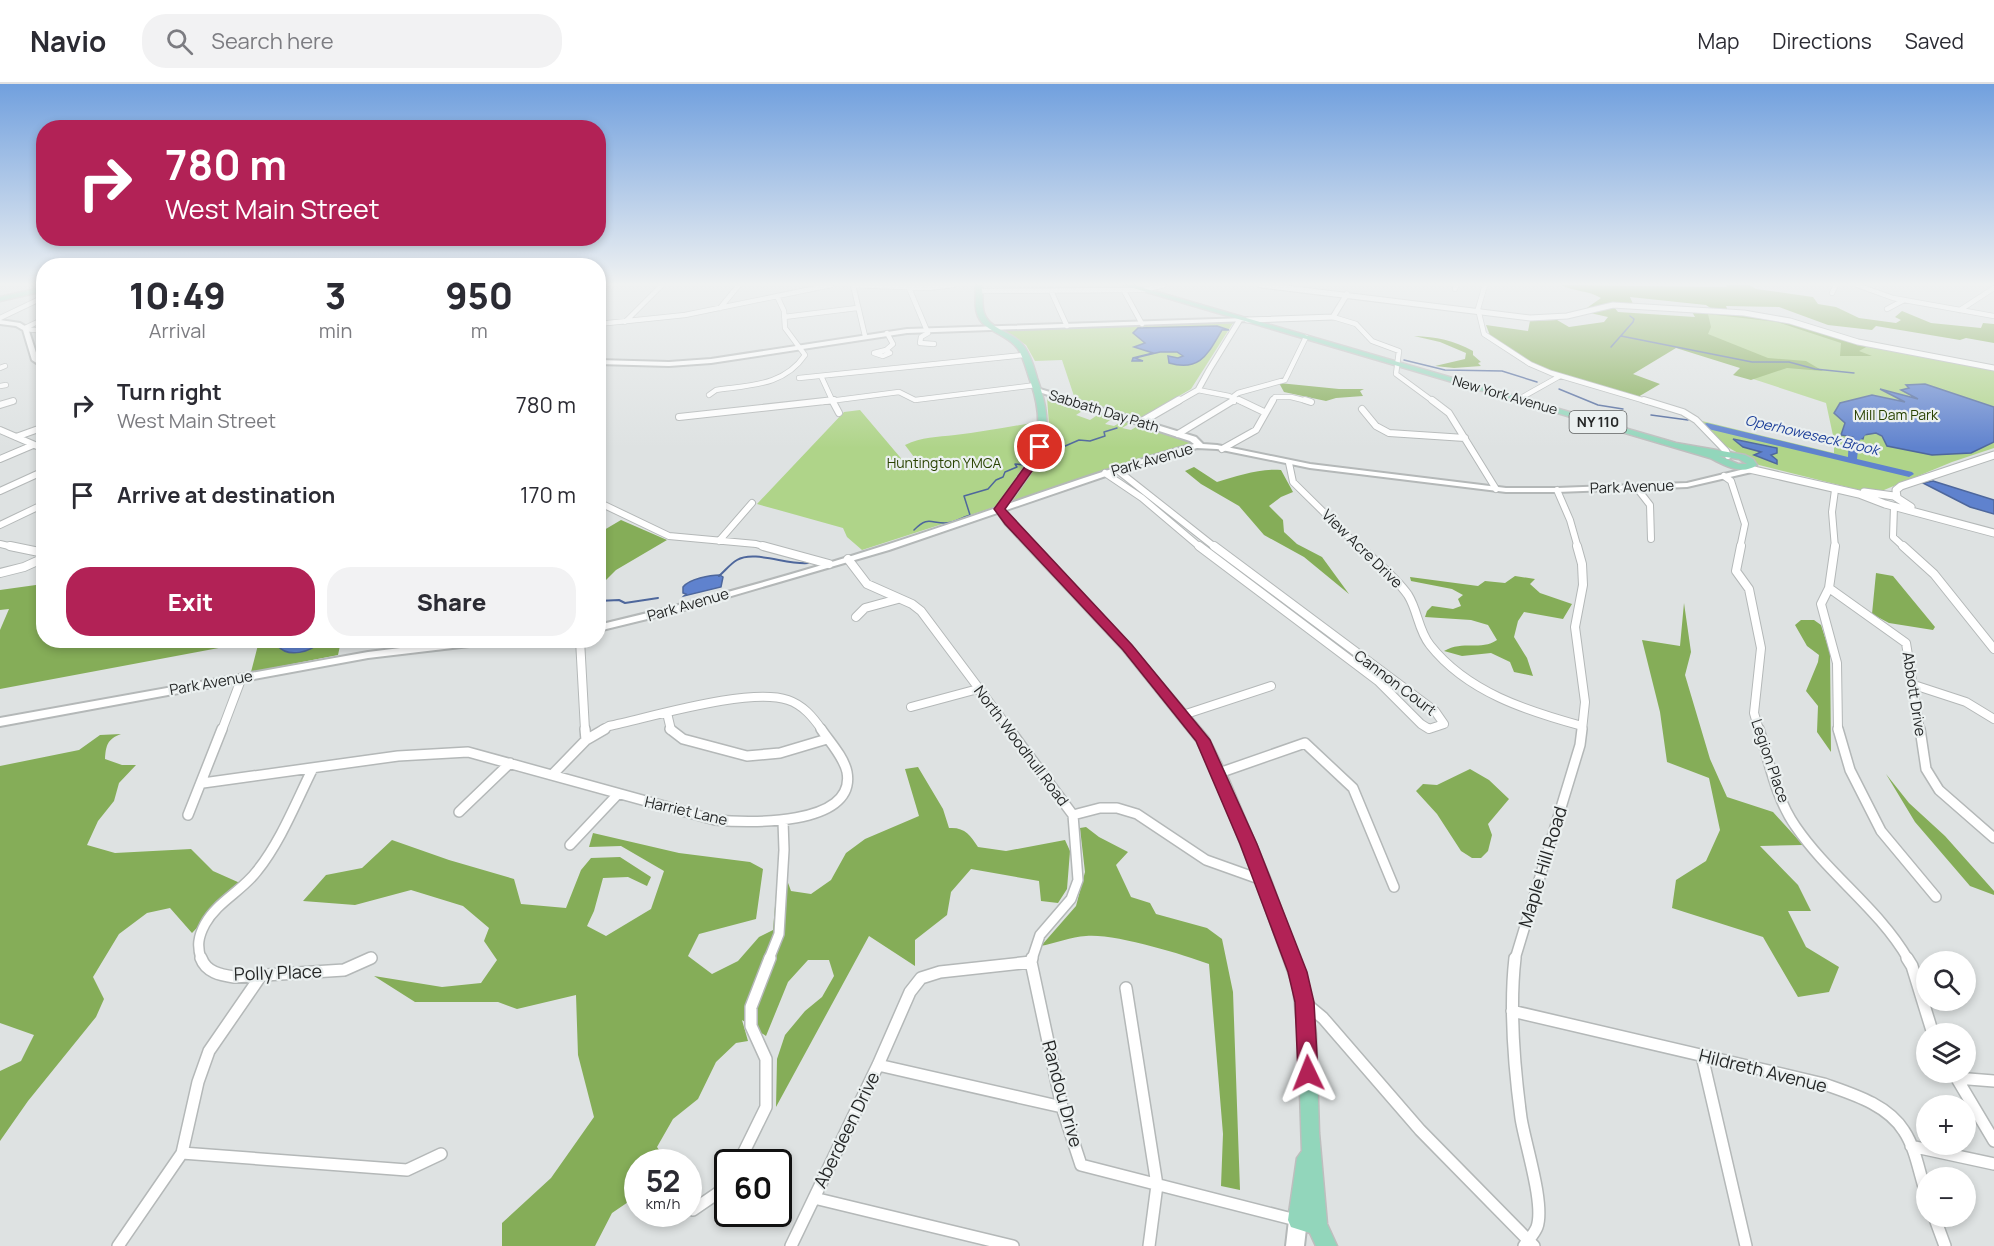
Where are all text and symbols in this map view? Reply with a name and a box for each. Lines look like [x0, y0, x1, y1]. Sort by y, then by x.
search box [142, 14, 562, 68]
text: Navio [30, 22, 106, 60]
icon: search [163, 25, 196, 58]
text: Search here [211, 26, 334, 56]
text: Map [1698, 27, 1739, 55]
text: Directions [1772, 27, 1872, 55]
text: Saved [1905, 27, 1964, 55]
text: 780 m [165, 135, 287, 193]
icon: right [66, 144, 144, 222]
text: West Main Street [165, 190, 380, 227]
text: 10:49 [129, 271, 226, 320]
text: 3 [325, 271, 346, 320]
text: 950 [445, 271, 513, 320]
text: Arrival [149, 317, 206, 344]
text: min [319, 317, 352, 344]
text: m [471, 317, 488, 344]
street label: New York Avenue [1450, 370, 1560, 419]
text: Turn right [117, 377, 222, 407]
street label: Sabbath Day Path [1047, 385, 1162, 436]
icon: right [66, 389, 99, 422]
text: 780 m [516, 390, 576, 420]
park label: Mill Dam Park [1854, 405, 1939, 424]
text: West Main Street [117, 407, 276, 434]
water label: Operhoweseck Brook [1743, 410, 1883, 460]
road number: NY 110 [1570, 411, 1626, 433]
pin [1014, 421, 1065, 472]
icon: arrive [1023, 430, 1056, 463]
street label: Park Avenue [1108, 438, 1195, 481]
park label: Huntington YMCA [887, 453, 1001, 472]
street label: Park Avenue [1590, 475, 1675, 498]
icon: arrive [66, 479, 99, 512]
text: Arrive at destination [117, 480, 335, 510]
text: 170 m [520, 480, 576, 510]
street label: View Acre Drive [1317, 505, 1408, 593]
button: Exit [66, 567, 315, 636]
button: Share [327, 567, 576, 636]
street label: Park Avenue [644, 583, 731, 626]
street label: Cannon Court [1350, 645, 1441, 720]
street label: Abbott Drive [1897, 650, 1932, 738]
street label: Park Avenue [168, 665, 254, 700]
street label: North Woodhull Road [969, 681, 1074, 810]
street label: Legion Place [1746, 716, 1795, 806]
street label: Harriet Lane [643, 791, 730, 830]
street label: Maple Hill Road [1512, 803, 1572, 930]
map controls [1916, 951, 1976, 1227]
button: search [1916, 951, 1976, 1011]
street label: Polly Place [233, 958, 322, 986]
button: layers [1916, 1023, 1976, 1083]
street label: Randou Drive [1037, 1038, 1089, 1150]
position arrow [1276, 1041, 1340, 1105]
street label: Hildreth Avenue [1697, 1042, 1830, 1098]
street label: Aberdeen Drive [808, 1067, 885, 1192]
button: + [1916, 1095, 1976, 1155]
speed limit sign: 60 [714, 1149, 792, 1227]
text: 52 [646, 1160, 680, 1201]
button: − [1916, 1167, 1976, 1227]
text: km/h [646, 1193, 680, 1214]

